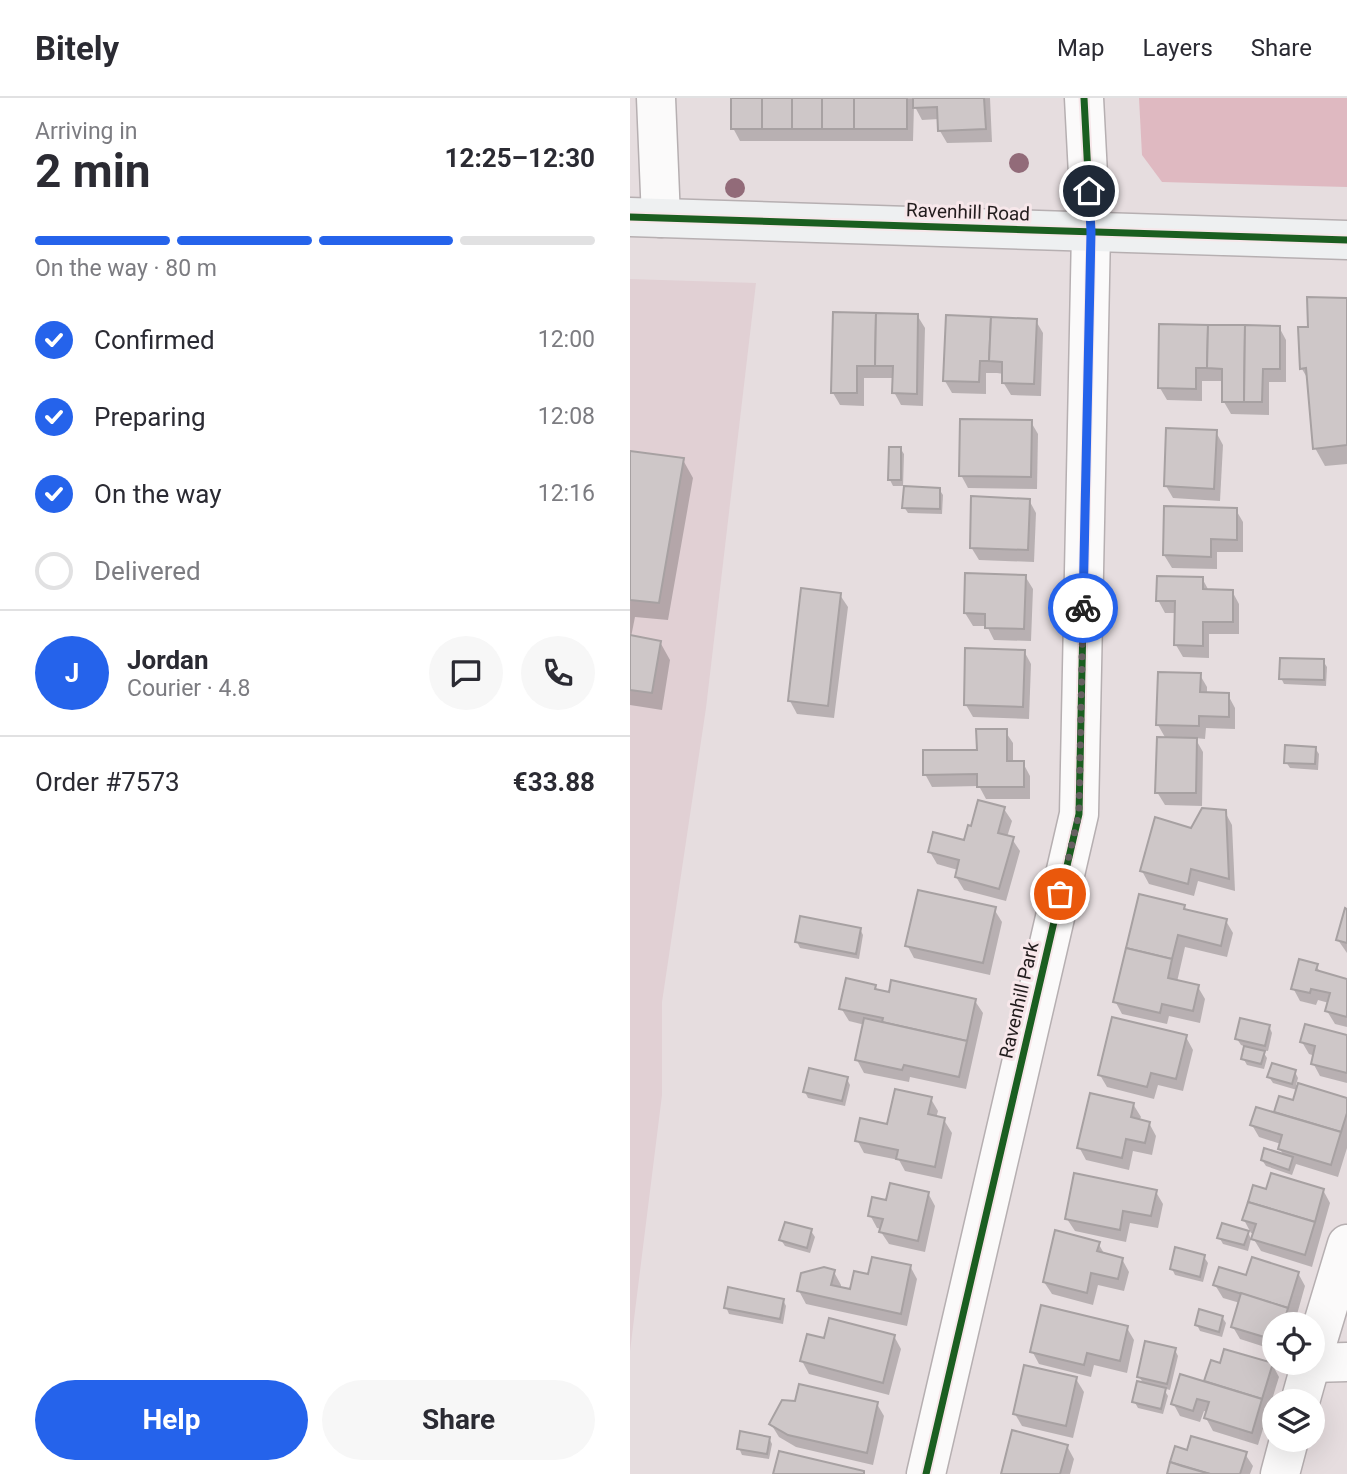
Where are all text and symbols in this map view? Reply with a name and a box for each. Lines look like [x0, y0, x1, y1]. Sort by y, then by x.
text: Bitely [35, 29, 119, 68]
text: Map [1057, 34, 1105, 62]
text: Layers [1143, 34, 1213, 62]
text: Share [1251, 34, 1312, 62]
text: Arriving in [35, 118, 138, 145]
text: 12:25–12:30 [445, 143, 595, 173]
text: 2 min [35, 144, 151, 198]
pin [1059, 161, 1119, 221]
icon: home [1070, 172, 1108, 210]
street label: Ravenhill Road [906, 198, 1030, 226]
text: On the way · 80 m [35, 255, 217, 282]
icon: check [35, 321, 73, 359]
text: Confirmed [94, 325, 215, 355]
text: 12:00 [538, 326, 595, 353]
icon: check [35, 398, 73, 436]
text: Preparing [94, 402, 206, 432]
text: 12:08 [538, 403, 595, 430]
icon: check [35, 475, 73, 513]
text: On the way [94, 479, 222, 509]
text: 12:16 [538, 480, 595, 507]
text: Delivered [94, 556, 201, 586]
courier [1048, 573, 1118, 643]
icon: bike [1064, 589, 1102, 627]
button: chat [429, 636, 503, 710]
button: phone [521, 636, 595, 710]
text: Jordan [127, 645, 209, 675]
text: J [65, 658, 79, 688]
text: Courier · 4.8 [127, 675, 250, 702]
text: Order #7573 [35, 767, 180, 797]
text: €33.88 [513, 767, 595, 797]
pin [1030, 864, 1090, 924]
icon: bag [1041, 875, 1079, 913]
street label: Ravenhill Park [994, 939, 1044, 1061]
map controls [1262, 1312, 1325, 1452]
button: locate [1262, 1312, 1325, 1375]
button: Help [35, 1380, 308, 1460]
button: Share [322, 1380, 595, 1460]
button: layers [1262, 1389, 1325, 1452]

